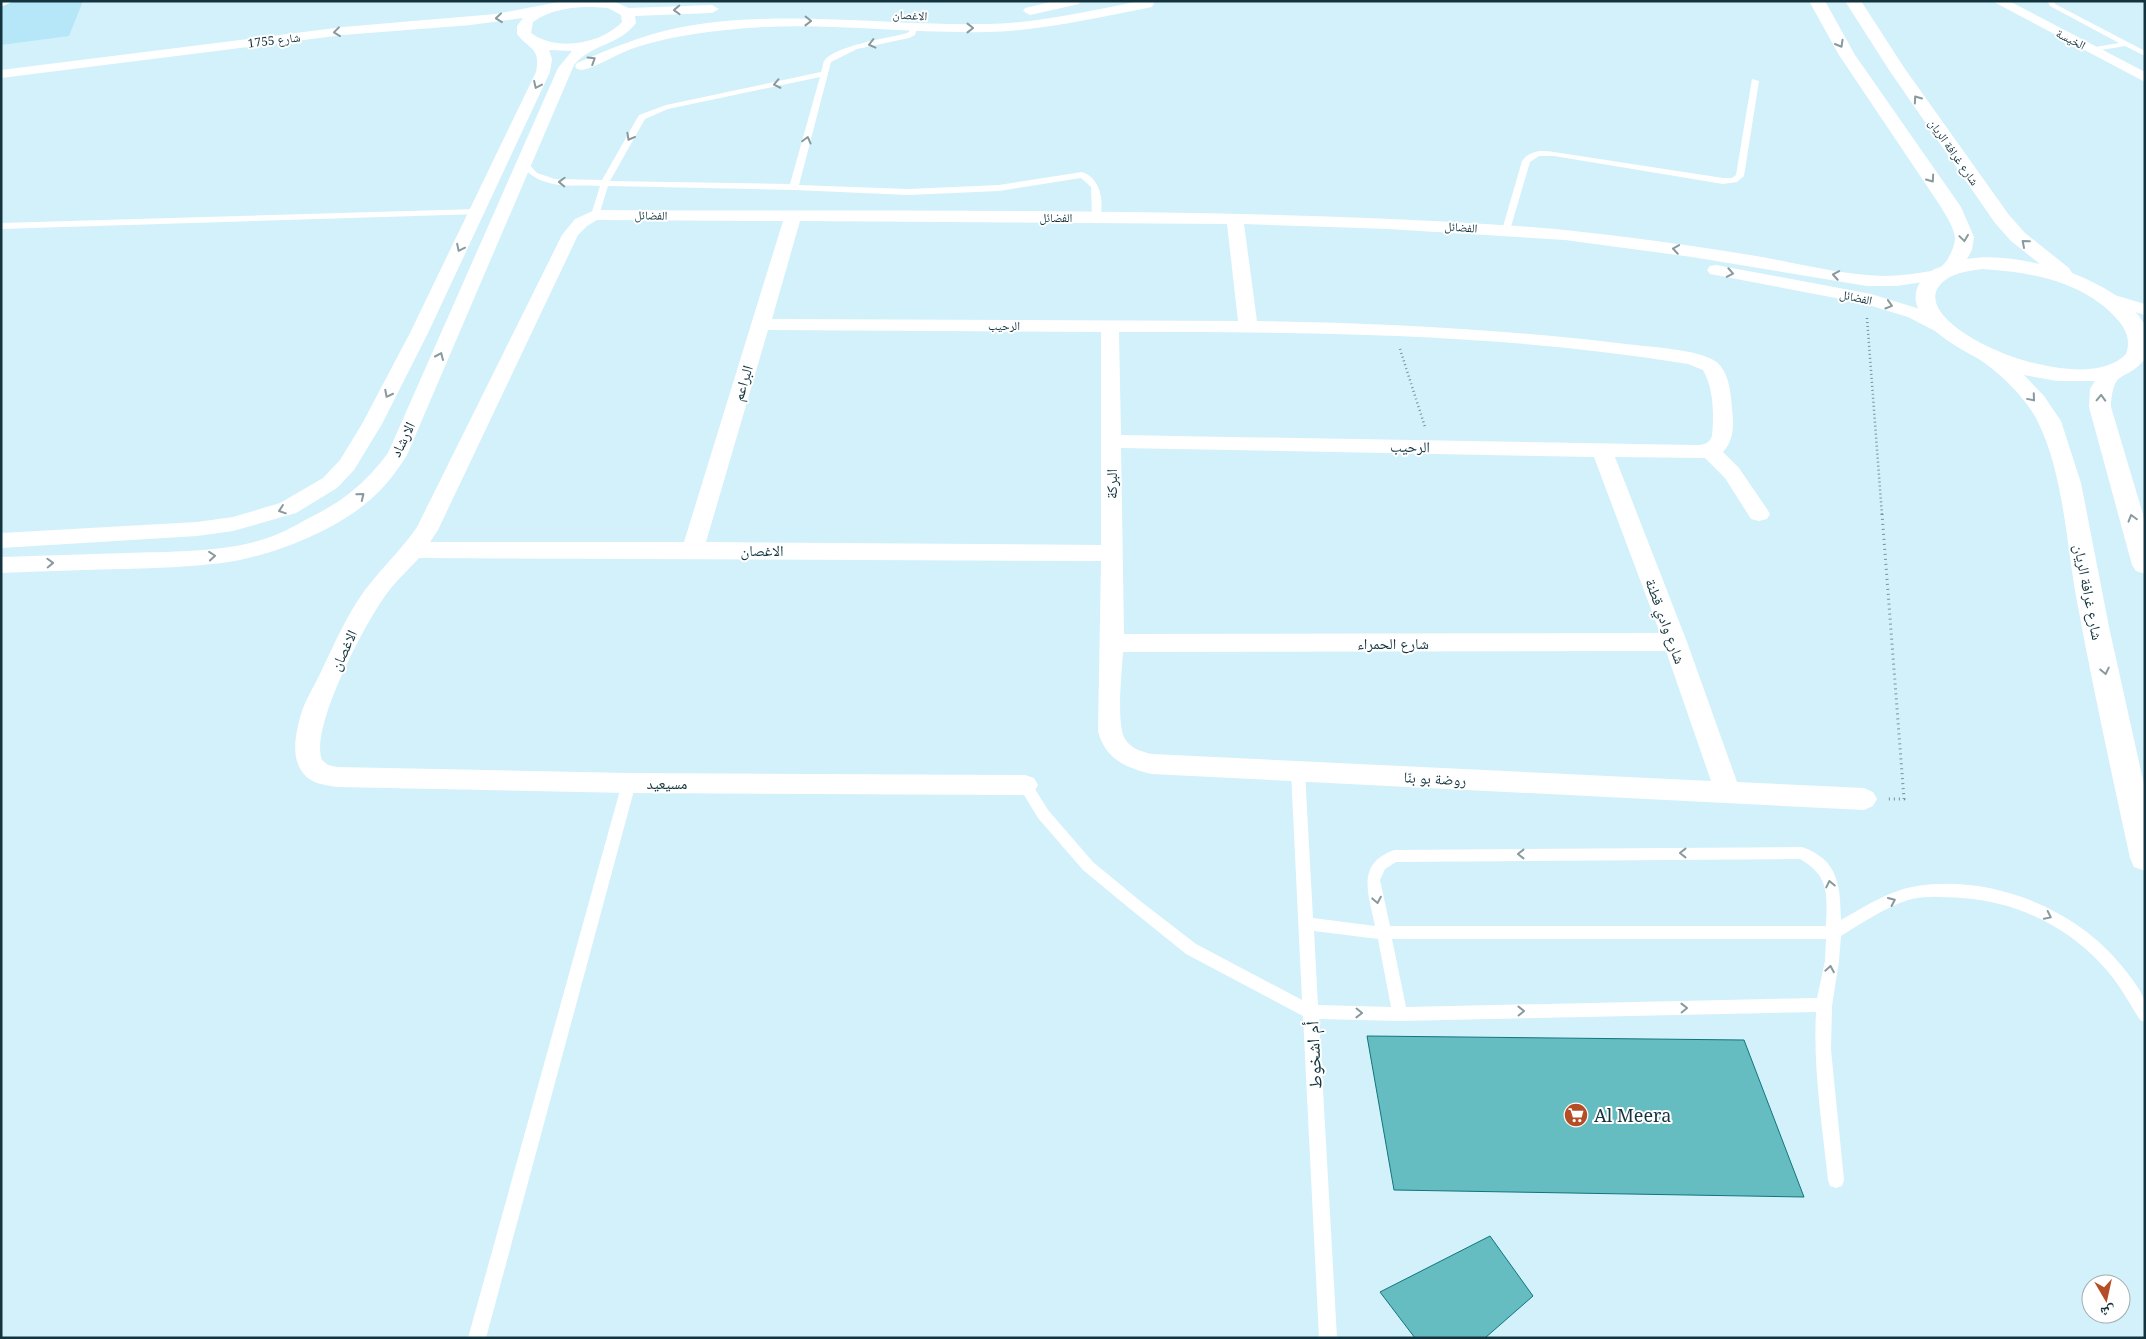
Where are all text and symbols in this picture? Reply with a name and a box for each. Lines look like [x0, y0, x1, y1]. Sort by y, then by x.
one-way arrow [672, 5, 680, 16]
street label: الاغصان [892, 6, 928, 24]
one-way arrow [495, 12, 503, 23]
one-way arrow [804, 15, 812, 26]
one-way arrow [966, 23, 974, 33]
street label: الخيسة [2053, 24, 2089, 54]
one-way arrow [333, 26, 341, 37]
street label: شارع 1755 [247, 28, 301, 52]
one-way arrow [868, 39, 876, 49]
one-way arrow [1834, 39, 1844, 48]
one-way arrow [586, 57, 595, 66]
one-way arrow [772, 78, 781, 89]
one-way arrow [532, 80, 543, 89]
one-way arrow [1914, 95, 1923, 105]
street label: شارع غرافة الريان [1925, 115, 1983, 189]
one-way arrow [627, 132, 637, 141]
one-way arrow [801, 136, 811, 144]
one-way arrow [1925, 173, 1934, 183]
one-way arrow [557, 176, 565, 187]
street label: الفضائل [634, 206, 668, 224]
street label: الفضائل [1040, 209, 1073, 226]
street label: الفضائل [1444, 217, 1478, 237]
one-way arrow [1958, 233, 1968, 242]
one-way arrow [2021, 240, 2030, 249]
one-way arrow [456, 243, 466, 252]
one-way arrow [1672, 244, 1680, 255]
one-way arrow [1726, 267, 1734, 278]
one-way arrow [1832, 271, 1841, 281]
street label: الفضائل [1838, 285, 1874, 309]
one-way arrow [1885, 299, 1893, 309]
street label: الرحيب [988, 317, 1020, 334]
one-way arrow [433, 352, 444, 361]
street label: البراعم [727, 363, 758, 404]
one-way arrow [384, 389, 394, 398]
one-way arrow [2027, 392, 2035, 401]
one-way arrow [2095, 394, 2106, 402]
street label: الارشاد [385, 418, 419, 460]
street label: الرحيب [1390, 436, 1430, 456]
street label: البركة [1101, 469, 1121, 499]
one-way arrow [355, 493, 364, 502]
one-way arrow [278, 504, 286, 514]
one-way arrow [2127, 514, 2137, 522]
street label: الاغصان [740, 540, 784, 561]
street label: شارع غرافة الريان [2069, 542, 2108, 642]
one-way arrow [209, 551, 217, 562]
one-way arrow [46, 558, 54, 569]
street label: شارع وادي قطنة [1639, 576, 1691, 667]
street label: الاغصان [325, 626, 362, 674]
street label: شارع الحمراء [1357, 633, 1429, 654]
one-way arrow [2099, 667, 2110, 676]
street label: روضة بو بنّا [1403, 766, 1467, 790]
street label: مسيعيد [647, 773, 688, 793]
one-way arrow [1679, 848, 1687, 858]
one-way arrow [1517, 849, 1524, 859]
one-way arrow [1825, 880, 1835, 888]
one-way arrow [1371, 895, 1382, 904]
one-way arrow [1887, 897, 1896, 907]
one-way arrow [2043, 910, 2052, 920]
one-way arrow [1825, 964, 1835, 973]
one-way arrow [1680, 1003, 1688, 1013]
one-way arrow [1518, 1006, 1526, 1017]
one-way arrow [1356, 1008, 1363, 1018]
street label: أم اشخوط [1299, 1020, 1328, 1090]
supermarket icon: Al Meera [1563, 1102, 1589, 1128]
place label: Al Meera [1594, 1103, 1671, 1127]
north arrow [2081, 1274, 2131, 1324]
text: ش [2099, 1302, 2117, 1323]

